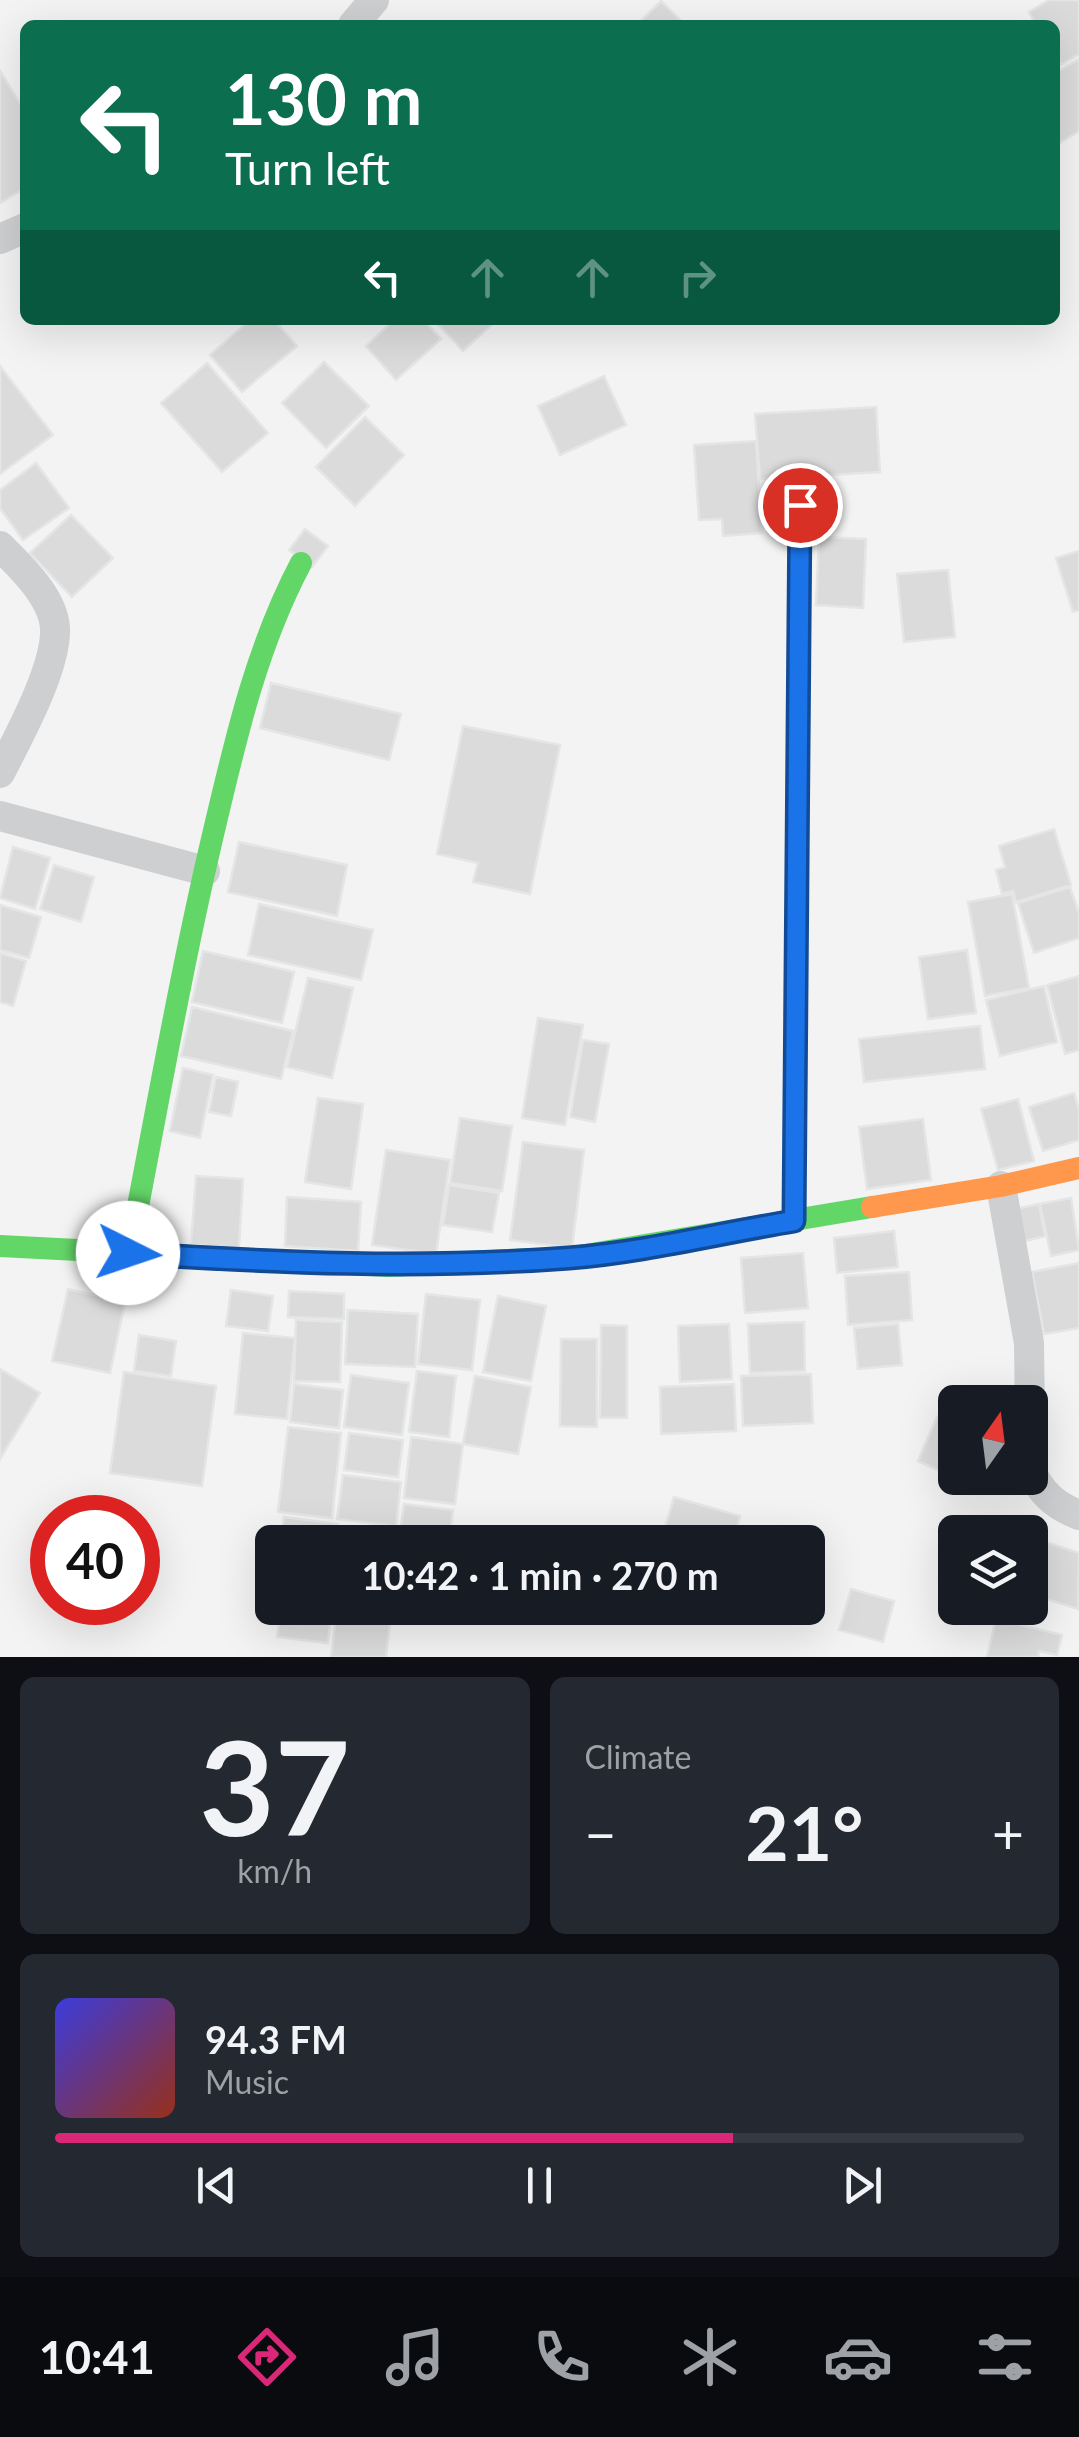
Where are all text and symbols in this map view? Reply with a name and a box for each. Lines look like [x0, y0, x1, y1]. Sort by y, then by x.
text: 130 m [225, 56, 422, 140]
icon: left [60, 60, 190, 190]
text: Turn left [225, 141, 390, 195]
icon: left [355, 250, 410, 305]
icon: ahead [460, 250, 515, 305]
icon: ahead [565, 250, 620, 305]
icon: right [670, 250, 725, 305]
pin [758, 463, 843, 548]
icon: arrive [773, 478, 828, 533]
position arrow [76, 1201, 180, 1305]
north arrow [938, 1385, 1048, 1495]
map controls [938, 1385, 1048, 1625]
speed limit sign: 40 [30, 1495, 160, 1625]
button: layers [938, 1515, 1048, 1625]
text: 10:42 · 1 min · 270 m [361, 1552, 719, 1598]
text: 37 [199, 1708, 350, 1864]
text: Climate [585, 1737, 691, 1776]
text: 21° [745, 1787, 863, 1877]
text: − [585, 1800, 616, 1866]
text: + [992, 1800, 1024, 1866]
text: km/h [237, 1851, 312, 1890]
text: 94.3 FM [205, 2016, 347, 2062]
text: Music [205, 2062, 289, 2101]
icon: previous [189, 2158, 244, 2213]
icon: pause [512, 2158, 567, 2213]
icon: next [835, 2158, 890, 2213]
icon: directions [232, 2322, 302, 2392]
icon: music [380, 2322, 450, 2392]
icon: phone [527, 2322, 597, 2392]
icon: climate [675, 2322, 745, 2392]
icon: car [823, 2322, 893, 2392]
icon: filters [970, 2322, 1040, 2392]
text: 10:41 [39, 2330, 155, 2384]

